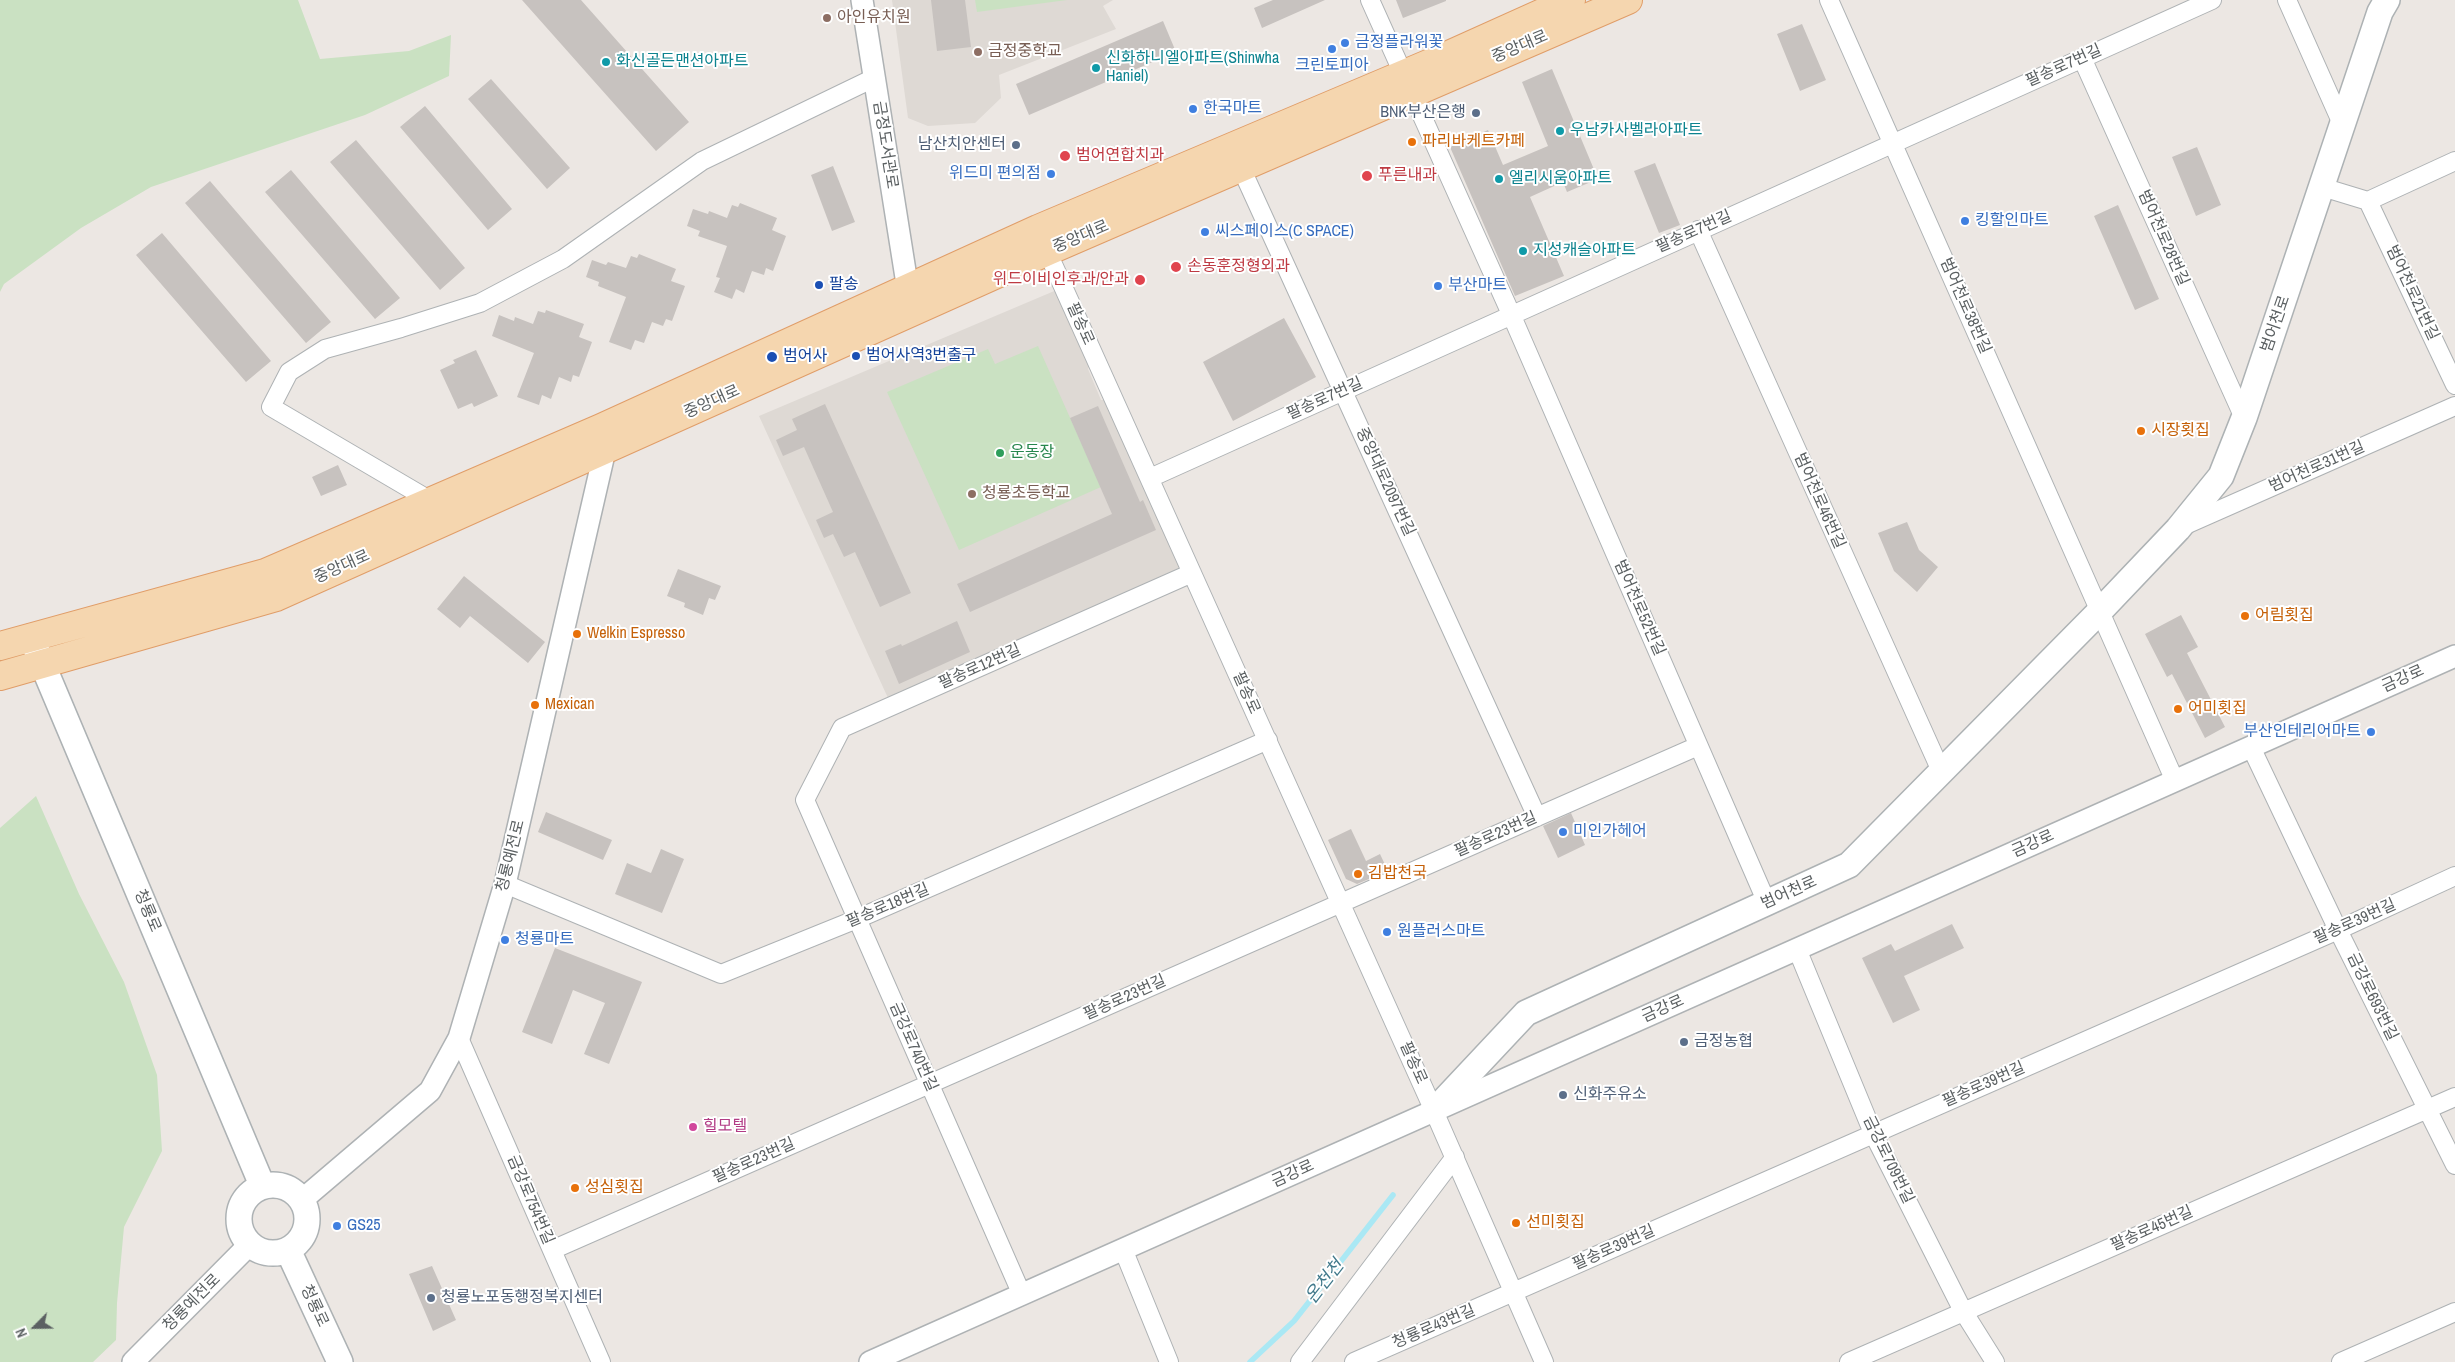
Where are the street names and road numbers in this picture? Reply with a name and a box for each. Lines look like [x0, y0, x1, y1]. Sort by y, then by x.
street label: 중앙대로 [1489, 27, 1551, 67]
street label: 팔송로7번길 [2023, 41, 2105, 91]
street label: 금정도서관로 [869, 100, 901, 190]
street label: 범어천로28번길 [2133, 187, 2193, 289]
street label: 팔송로7번길 [1653, 207, 1735, 257]
street label: 중앙대로 [1050, 217, 1112, 257]
street label: 범어천로21번길 [2382, 242, 2442, 344]
street label: 범어천로38번길 [1935, 255, 1995, 357]
street label: 범어천로 [2257, 293, 2295, 355]
street label: 팔송로 [1062, 300, 1098, 348]
street label: 팔송로7번길 [1284, 374, 1366, 424]
street label: 중앙대로 [681, 381, 743, 423]
street label: 중앙대로2097번길 [1351, 425, 1419, 539]
street label: 범어천로31번길 [2266, 437, 2368, 497]
street label: 범어천로46번길 [1789, 450, 1849, 552]
street label: 중앙대로 [311, 546, 373, 588]
street label: 범어천로52번길 [1609, 557, 1669, 659]
street label: 팔송로12번길 [936, 640, 1024, 694]
street label: 금강로 [2379, 661, 2427, 697]
street label: 팔송로 [1228, 669, 1264, 717]
street label: 팔송로23번길 [1452, 808, 1540, 862]
street label: 청룡예전로 [493, 818, 529, 894]
street label: 금강로 [2009, 826, 2057, 862]
street label: 범어천로 [1758, 872, 1820, 914]
street label: 팔송로18번길 [844, 880, 932, 932]
street label: 청룡로 [130, 887, 164, 935]
street label: 팔송로39번길 [2311, 895, 2399, 949]
street label: 금강로693번길 [2342, 950, 2402, 1044]
street label: 팔송로23번길 [1081, 971, 1169, 1025]
street label: 금강로 [1639, 991, 1687, 1027]
street label: 금강로740번길 [885, 999, 941, 1095]
street label: 팔송로 [1395, 1039, 1431, 1087]
street label: 팔송로39번길 [1940, 1058, 2028, 1112]
street label: 금강로709번길 [1858, 1113, 1918, 1207]
street label: 팔송로23번길 [710, 1134, 798, 1188]
street label: 금강로754번길 [503, 1152, 557, 1248]
street label: 금강로 [1269, 1156, 1317, 1192]
street label: 팔송로45번길 [2108, 1202, 2196, 1256]
street label: 팔송로39번길 [1570, 1221, 1658, 1275]
street label: 청룡예전로 [159, 1270, 225, 1336]
street label: 청룡로 [296, 1282, 332, 1330]
street label: 청룡로43번길 [1390, 1301, 1478, 1353]

